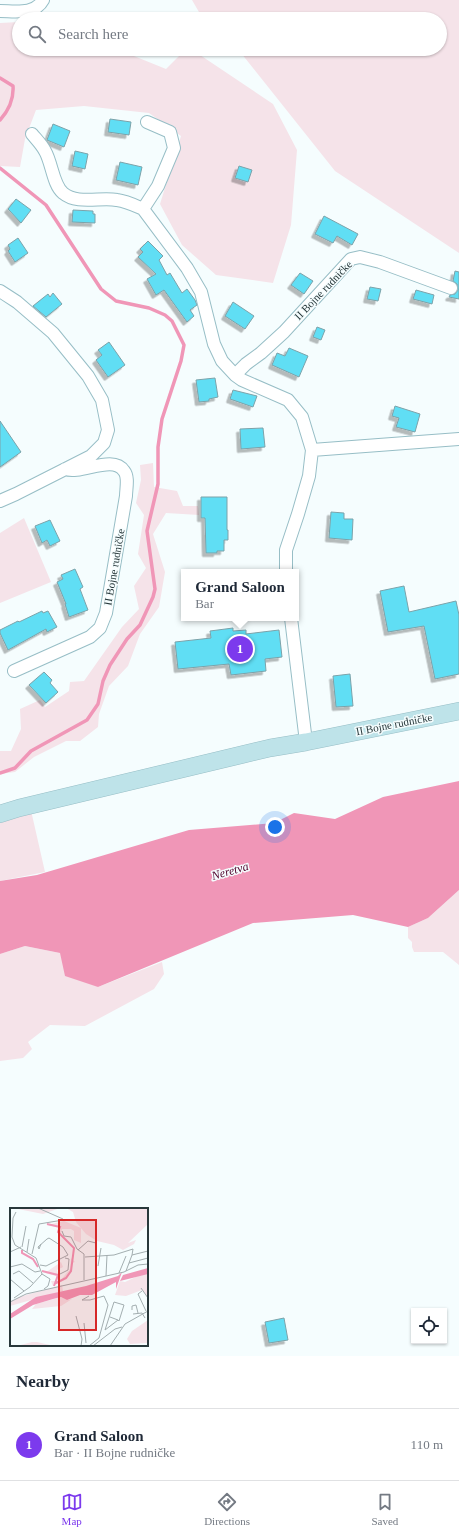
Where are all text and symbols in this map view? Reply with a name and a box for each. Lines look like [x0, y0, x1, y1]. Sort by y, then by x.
search box [12, 12, 447, 56]
icon: search [26, 23, 48, 45]
text: Search here [58, 26, 128, 42]
street label: II Bojne rudničke [292, 258, 354, 322]
street label: II Bojne rudničke [101, 528, 127, 606]
popup [181, 569, 299, 621]
text: Grand Saloon [195, 579, 285, 595]
text: Bar [195, 596, 214, 611]
pin: 1 [227, 634, 253, 664]
street label: II Bojne rudničke [355, 711, 433, 737]
your location [265, 817, 285, 837]
water label: Neretva [209, 859, 250, 883]
inset map [10, 1208, 148, 1346]
map controls [411, 1308, 447, 1344]
button: locate [411, 1308, 447, 1344]
text: Nearby [16, 1372, 70, 1391]
text: Grand Saloon [54, 1428, 144, 1444]
text: 1 [26, 1437, 32, 1452]
text: 110 m [411, 1437, 443, 1452]
text: Bar · II Bojne rudničke [54, 1445, 175, 1460]
tab: Map [61, 1491, 83, 1527]
tab: Directions [204, 1491, 250, 1527]
tab: Saved [371, 1491, 398, 1527]

